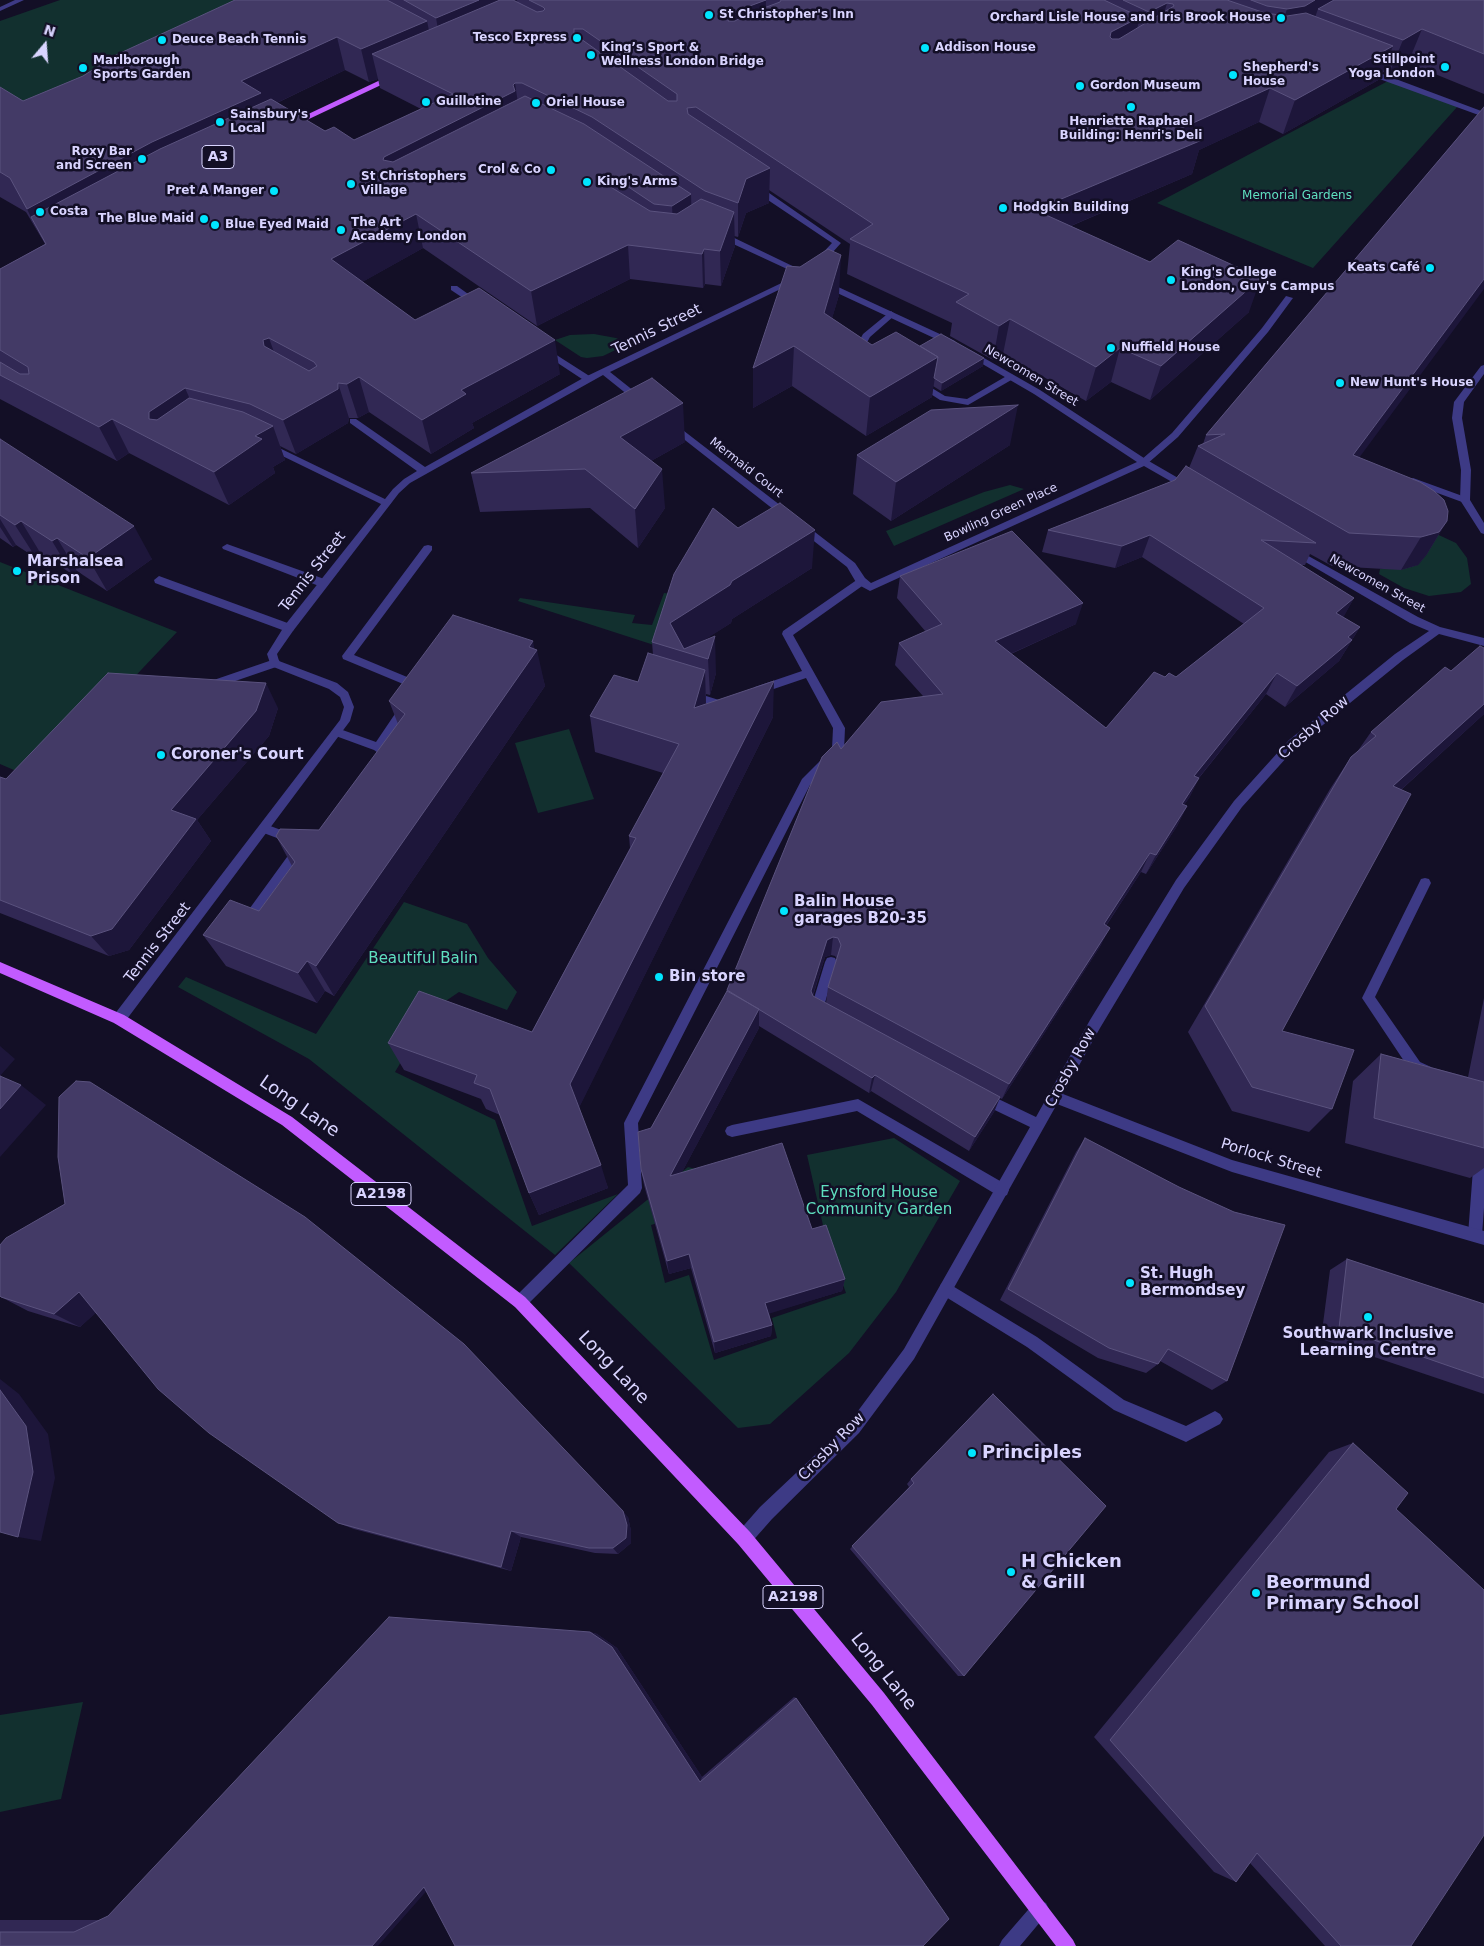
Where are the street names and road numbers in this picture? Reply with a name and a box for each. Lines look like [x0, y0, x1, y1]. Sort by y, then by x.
road number: A3 [202, 146, 234, 168]
street label: Tennis Street [609, 301, 705, 359]
street label: Newcomen Street [981, 342, 1081, 410]
street label: Mermaid Court [706, 435, 786, 501]
street label: Bowling Green Place [942, 480, 1060, 546]
street label: Tennis Street [276, 528, 350, 616]
street label: Newcomen Street [1327, 552, 1427, 616]
street label: Crosby Row [1275, 692, 1353, 764]
street label: Tennis Street [121, 899, 195, 987]
street label: Crosby Row [1042, 1025, 1100, 1111]
street label: Long Lane [255, 1072, 343, 1142]
street label: Porlock Street [1218, 1135, 1324, 1183]
road number: A2198 [351, 1182, 411, 1206]
street label: Long Lane [573, 1327, 653, 1409]
street label: Crosby Row [795, 1409, 869, 1485]
road number: A2198 [763, 1585, 823, 1608]
street label: Long Lane [845, 1629, 921, 1715]

